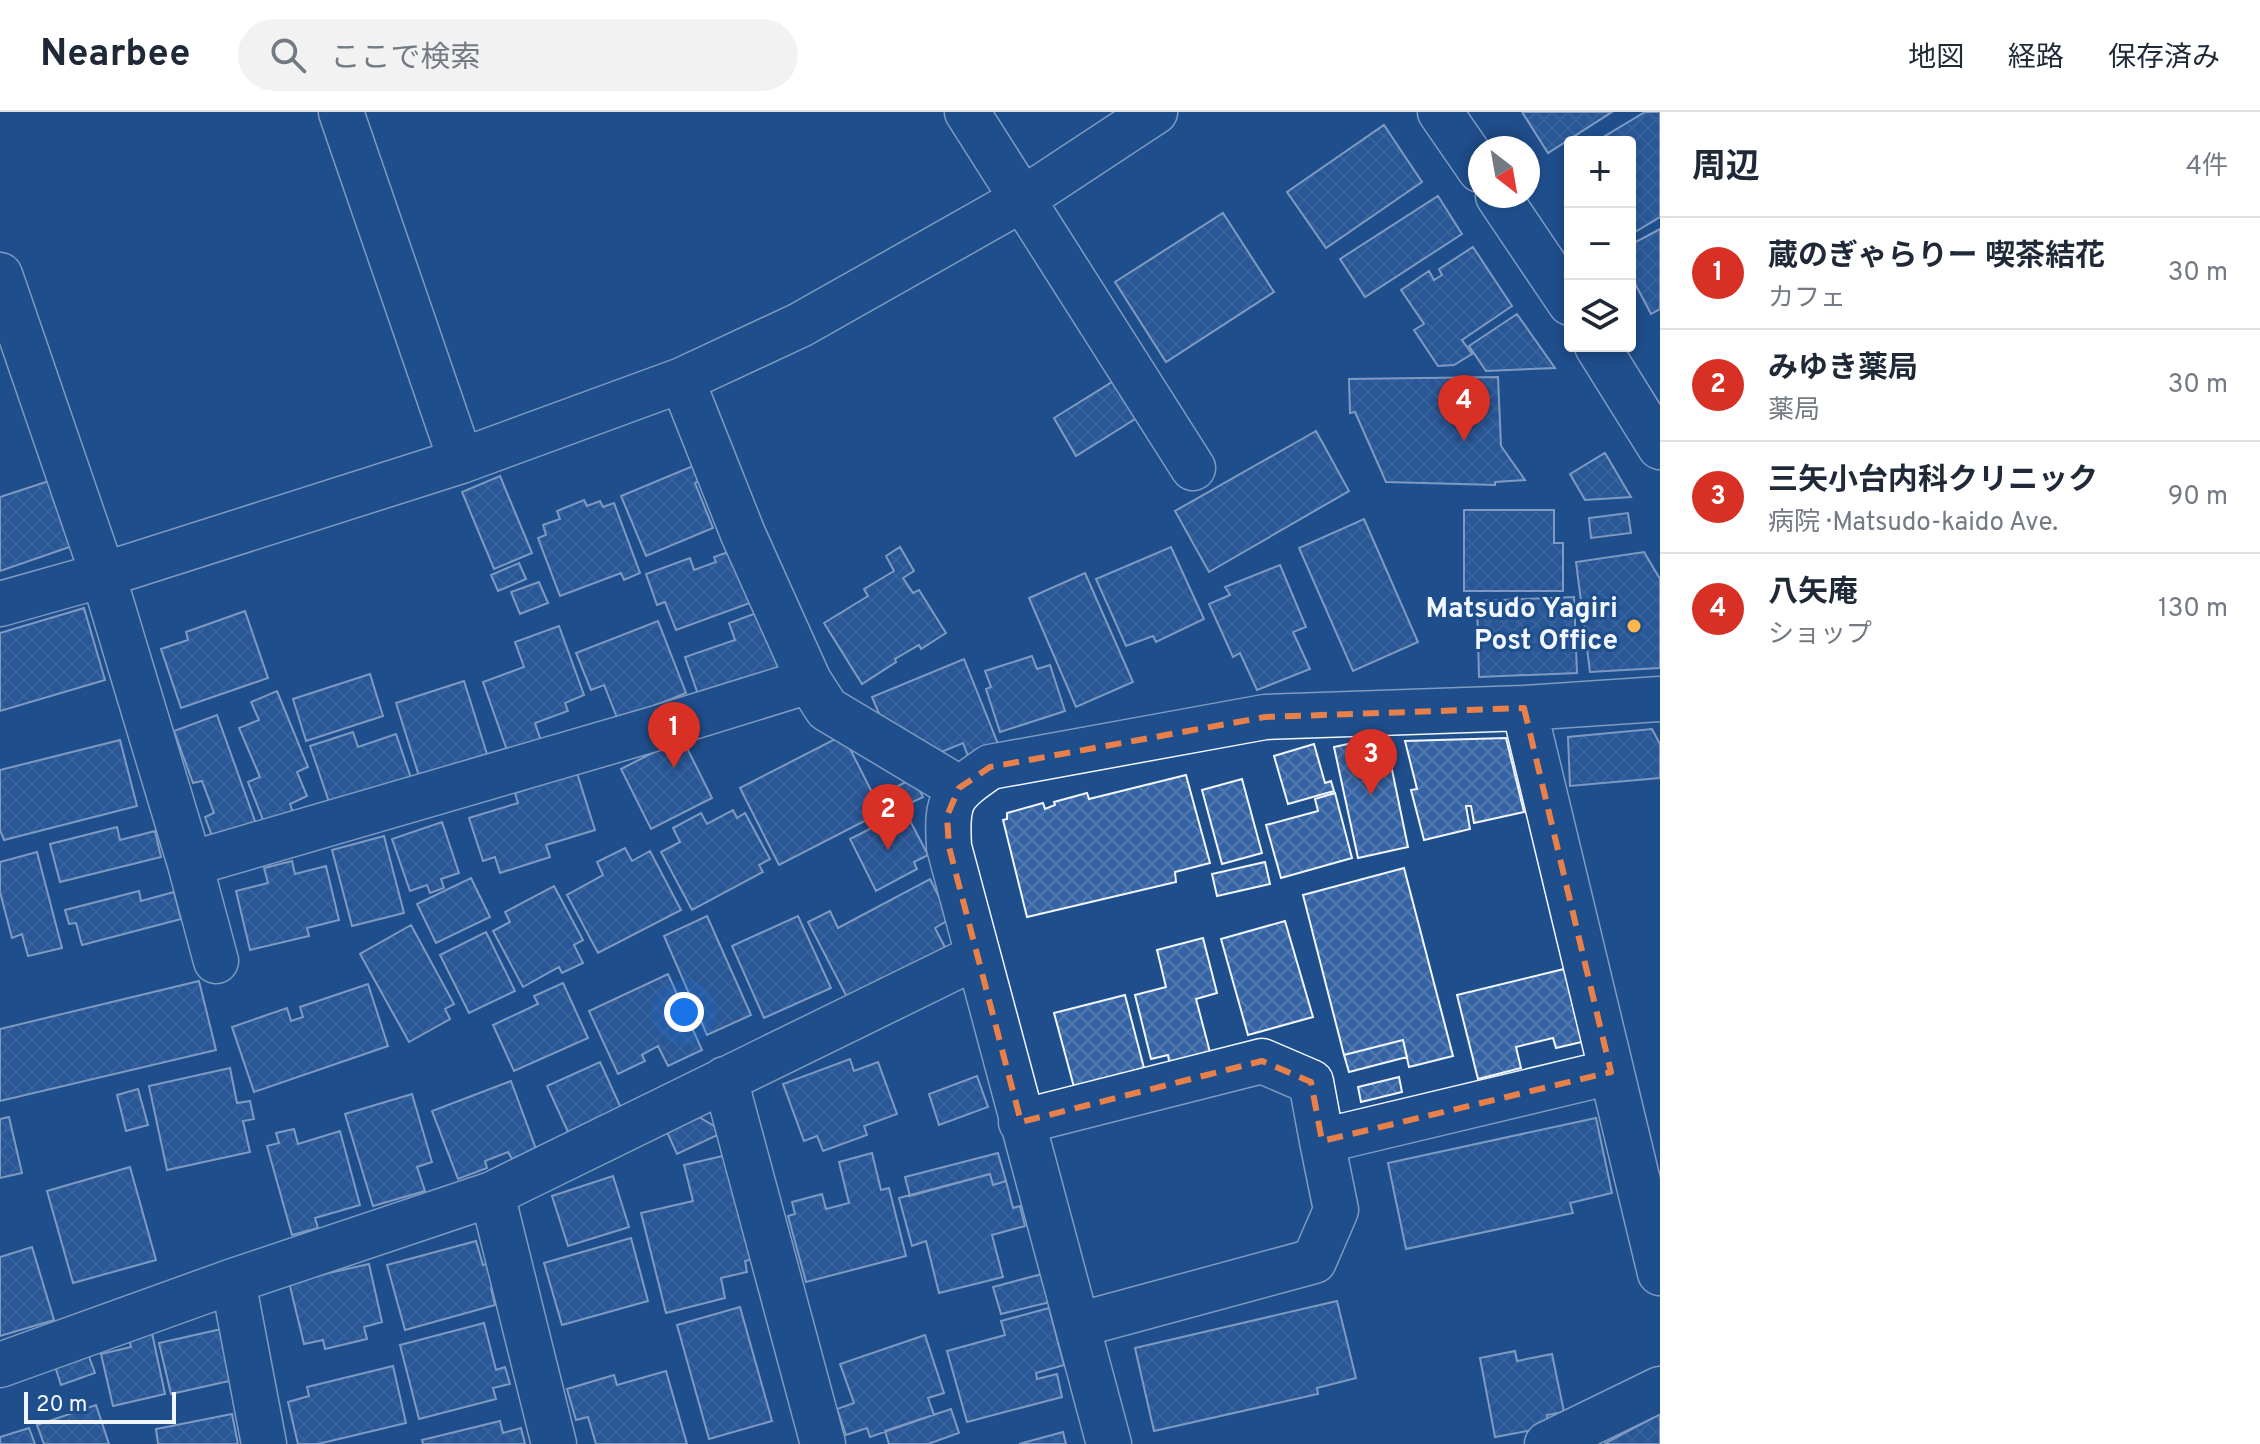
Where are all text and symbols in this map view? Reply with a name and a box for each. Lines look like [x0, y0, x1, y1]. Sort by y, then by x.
search box [238, 19, 798, 91]
text: Nearbee [40, 31, 190, 80]
icon: search [266, 33, 310, 77]
text: ここで検索 [330, 41, 480, 78]
text: 地図 [1908, 41, 1964, 77]
text: 経路 [2008, 41, 2064, 77]
text: 保存済み [2108, 41, 2220, 77]
north arrow [1468, 136, 1540, 208]
map controls [1564, 136, 1636, 352]
button: + [1564, 136, 1636, 208]
text: 周辺 [1692, 147, 1760, 190]
text: 4件 [2186, 151, 2228, 184]
button: − [1564, 208, 1636, 280]
text: 蔵のぎゃらりー 喫茶結花 [1768, 239, 2105, 276]
text: 1 [1713, 257, 1723, 290]
text: 30 m [2168, 257, 2228, 290]
button: layers [1564, 280, 1636, 352]
text: カフェ [1768, 283, 1846, 316]
text: みゆき薬局 [1768, 351, 1918, 388]
text: 2 [1710, 369, 1726, 402]
text: 30 m [2168, 369, 2228, 402]
pin: 4 [1438, 375, 1490, 441]
text: 薬局 [1768, 395, 1820, 428]
text: 三矢小台内科クリニック [1768, 463, 2098, 500]
text: 3 [1710, 481, 1726, 514]
text: 90 m [2168, 481, 2228, 514]
text: 病院 · Matsudo-kaido Ave. [1768, 507, 2058, 540]
text: 八矢庵 [1768, 575, 1858, 612]
place label: Matsudo Yagiri Post Office [1425, 592, 1618, 660]
text: 4 [1710, 593, 1726, 626]
text: 130 m [2158, 593, 2228, 626]
marker: Matsudo Yagiri Post Office [1625, 617, 1643, 635]
text: ショップ [1768, 619, 1872, 652]
pin: 1 [648, 702, 700, 768]
pin: 3 [1345, 729, 1397, 795]
pin: 2 [862, 784, 914, 850]
your location [664, 992, 704, 1032]
scale bar [24, 1388, 176, 1424]
text: 20 m [36, 1392, 87, 1419]

